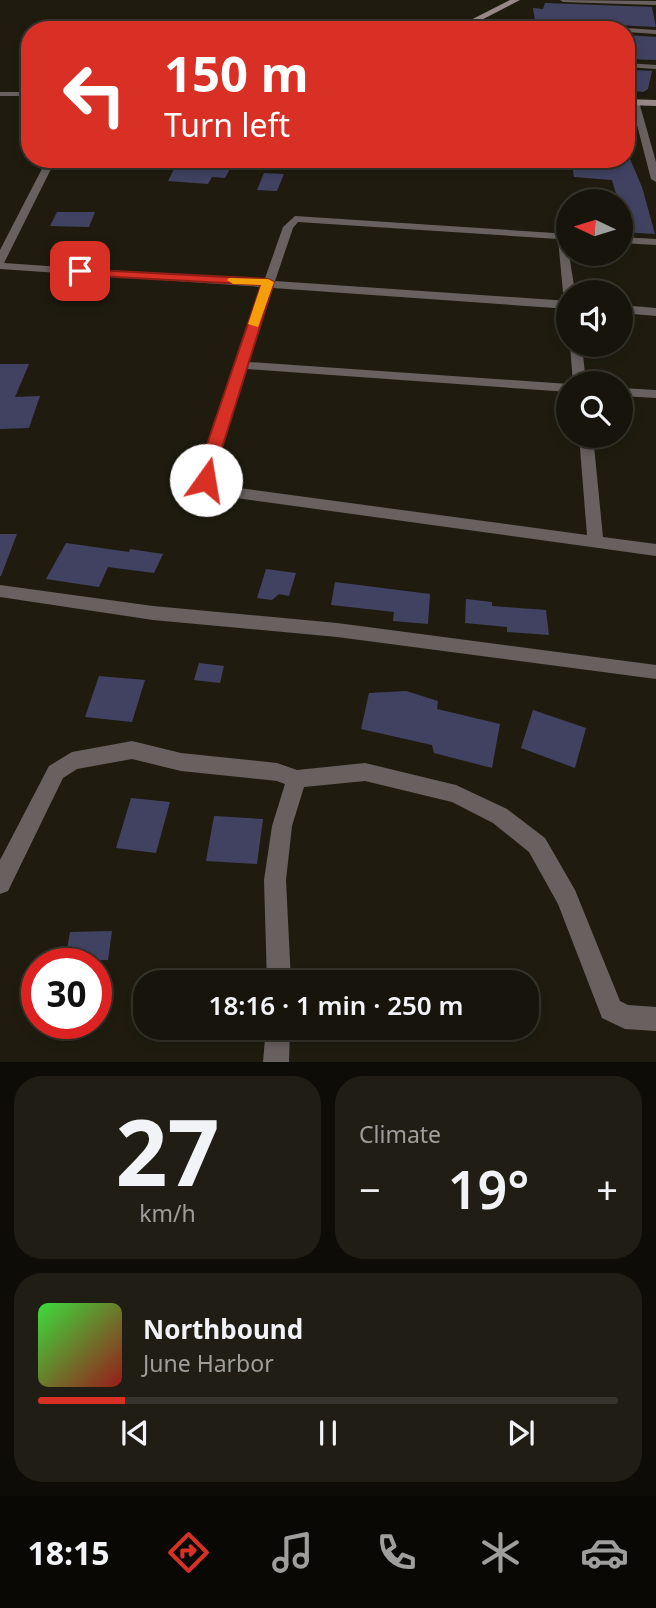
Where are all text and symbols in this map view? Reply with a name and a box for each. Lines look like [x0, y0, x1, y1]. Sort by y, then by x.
text: 150 m [164, 40, 309, 106]
icon: left [49, 49, 140, 140]
text: Turn left [164, 103, 290, 146]
north arrow [556, 189, 634, 266]
map controls [556, 189, 633, 448]
pin [50, 241, 110, 301]
icon: arrive [61, 252, 99, 290]
button: sound [556, 280, 633, 357]
button: search [556, 371, 633, 448]
position arrow [169, 443, 243, 517]
speed limit sign: 30 [21, 948, 112, 1039]
text: 18:16 · 1 min · 250 m [209, 987, 463, 1023]
text: 27 [115, 1089, 220, 1213]
text: Climate [359, 1118, 441, 1150]
text: 19° [448, 1153, 529, 1224]
text: − [359, 1163, 381, 1215]
text: + [596, 1163, 618, 1215]
text: km/h [139, 1197, 196, 1229]
text: Northbound [143, 1311, 303, 1347]
text: June Harbor [143, 1347, 274, 1379]
icon: previous [116, 1414, 154, 1452]
icon: pause [309, 1414, 347, 1452]
icon: next [502, 1414, 540, 1452]
icon: directions [164, 1528, 213, 1577]
icon: music [268, 1528, 317, 1577]
icon: phone [372, 1528, 421, 1577]
icon: climate [476, 1528, 525, 1577]
icon: car [580, 1528, 629, 1577]
text: 18:15 [27, 1531, 110, 1574]

